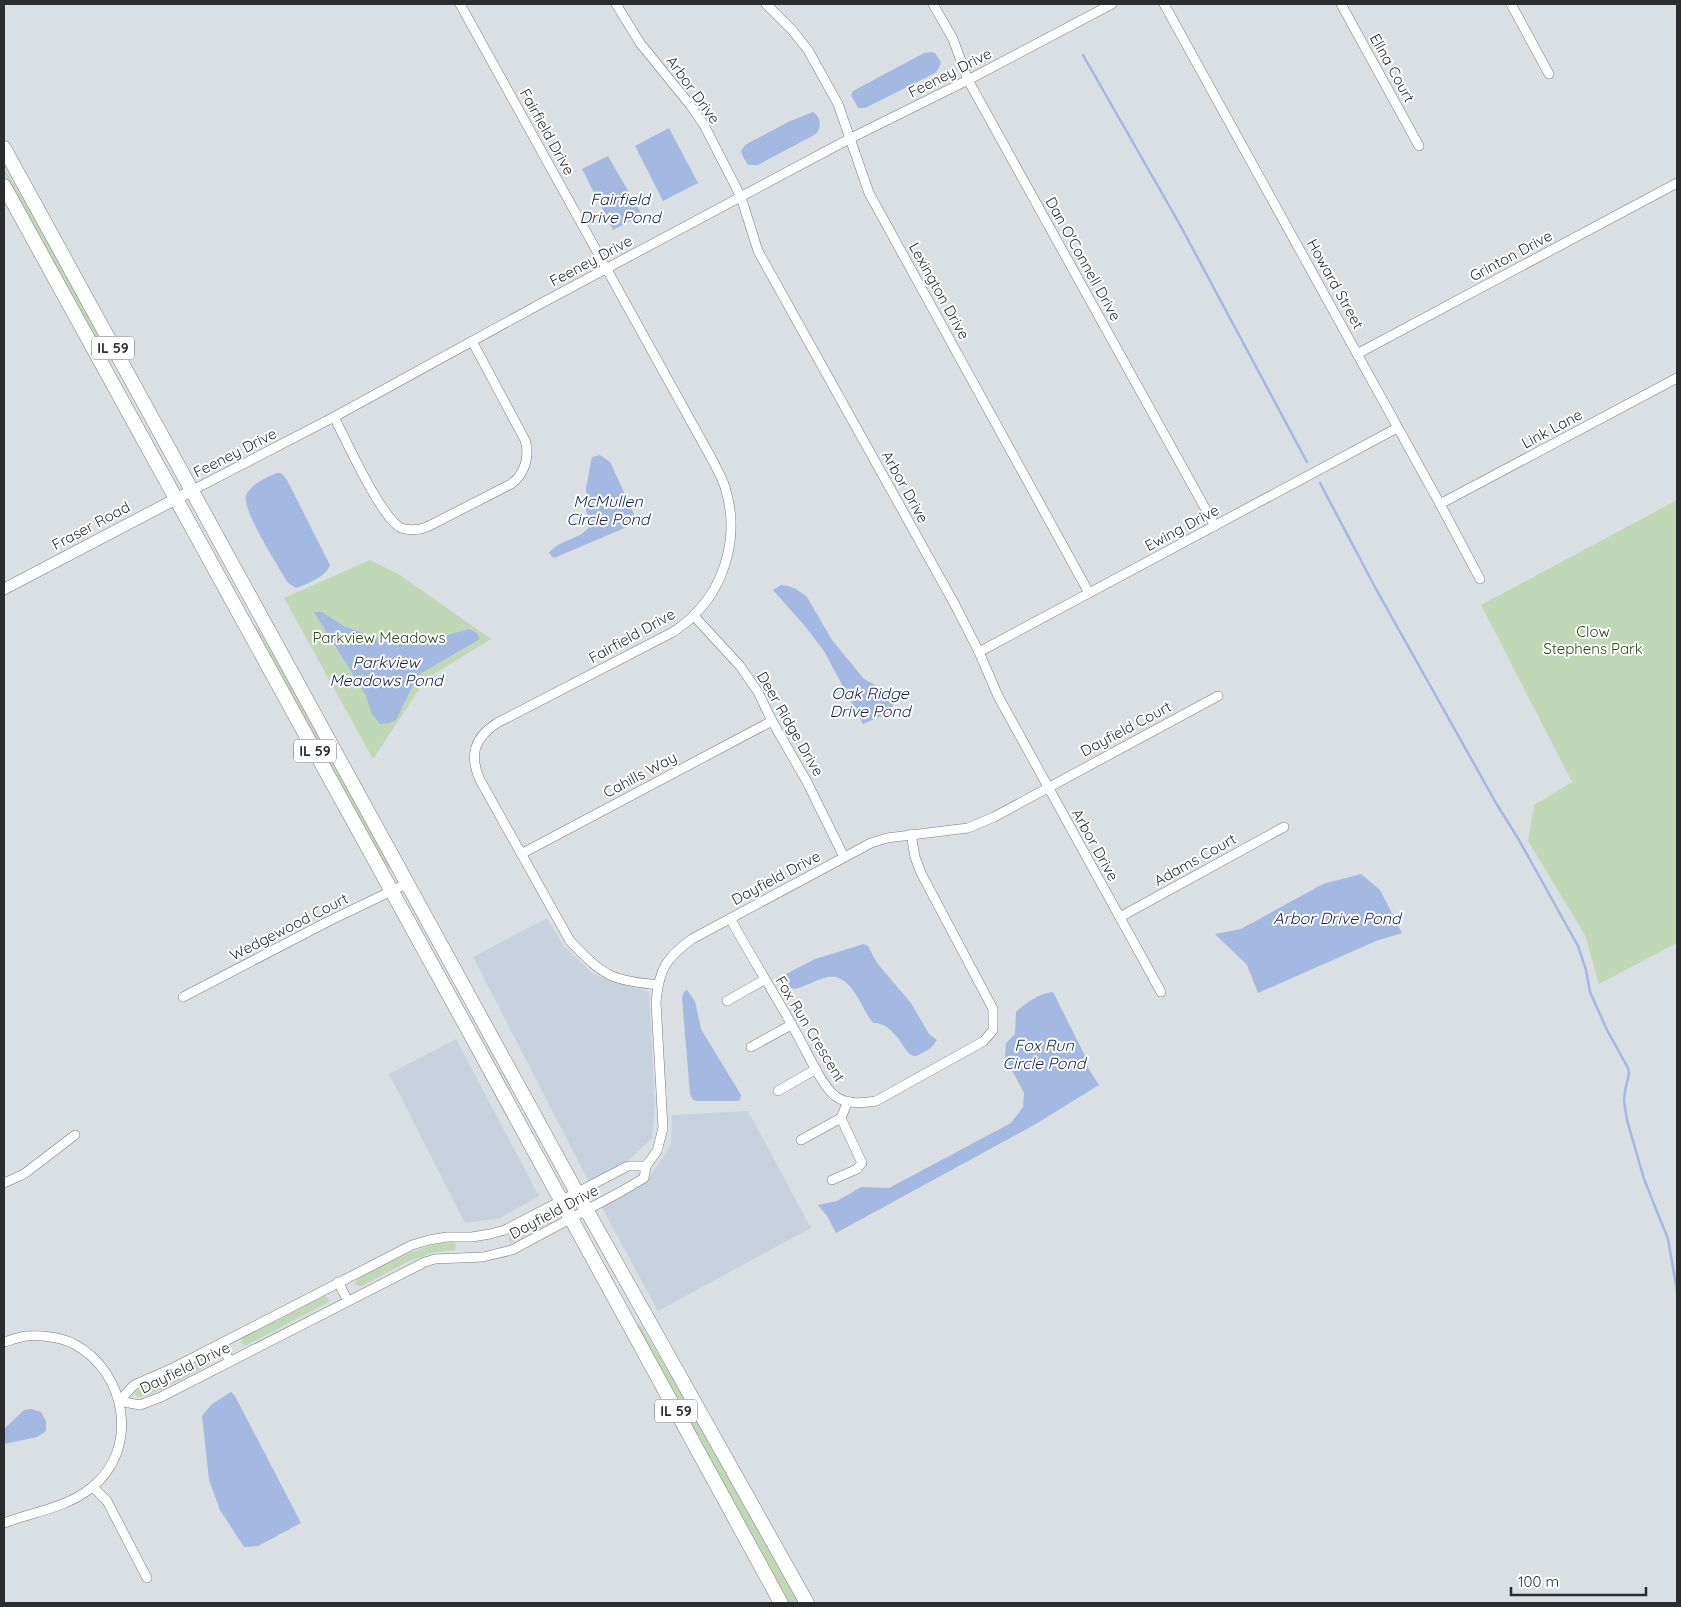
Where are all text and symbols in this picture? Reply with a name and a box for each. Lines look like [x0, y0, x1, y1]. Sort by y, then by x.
street label: Ellna Court [1366, 30, 1419, 105]
street label: Feeney Drive [905, 43, 995, 102]
street label: Arbor Drive [662, 52, 724, 127]
street label: Fairfield Drive [516, 85, 579, 178]
water label: Fairfield Drive Pond [580, 189, 663, 227]
street label: Dan O'Connell Drive [1041, 193, 1125, 324]
street label: Grinton Drive [1466, 226, 1555, 285]
street label: Feeney Drive [546, 231, 635, 290]
street label: Howard Street [1303, 235, 1368, 332]
street label: Lexington Drive [905, 239, 974, 343]
road number: IL 59 [92, 336, 134, 359]
street label: Link Lane [1518, 405, 1585, 452]
street label: Feeney Drive [190, 423, 280, 482]
street label: Arbor Drive [878, 447, 933, 526]
water label: McMullen Circle Pond [567, 491, 652, 529]
street label: Fraser Road [48, 497, 133, 554]
street label: Ewing Drive [1141, 500, 1222, 555]
street label: Fairfield Drive [585, 604, 678, 667]
park label: Clow Stephens Park [1543, 622, 1643, 658]
park label: Parkview Meadows [312, 628, 446, 647]
water label: Parkview Meadows Pond [329, 652, 445, 690]
street label: Deer Ridge Drive [753, 668, 828, 780]
water label: Oak Ridge Drive Pond [830, 683, 913, 721]
street label: Dayfield Court [1077, 697, 1174, 760]
road number: IL 59 [294, 739, 336, 762]
street label: Cahills Way [600, 747, 680, 802]
street label: Arbor Drive [1068, 805, 1123, 884]
street label: Adams Court [1150, 829, 1239, 890]
street label: Dayfield Drive [728, 846, 824, 909]
street label: Wedgewood Court [226, 889, 351, 965]
water label: Arbor Drive Pond [1273, 908, 1403, 928]
street label: Fox Run Crescent [771, 972, 850, 1085]
water label: Fox Run Circle Pond [1003, 1035, 1088, 1073]
street label: Dayfield Drive [506, 1180, 602, 1243]
street label: Dayfield Drive [137, 1338, 233, 1398]
road number: IL 59 [655, 1400, 697, 1422]
scale bar [1511, 1564, 1646, 1596]
text: 100 m [1518, 1572, 1559, 1591]

